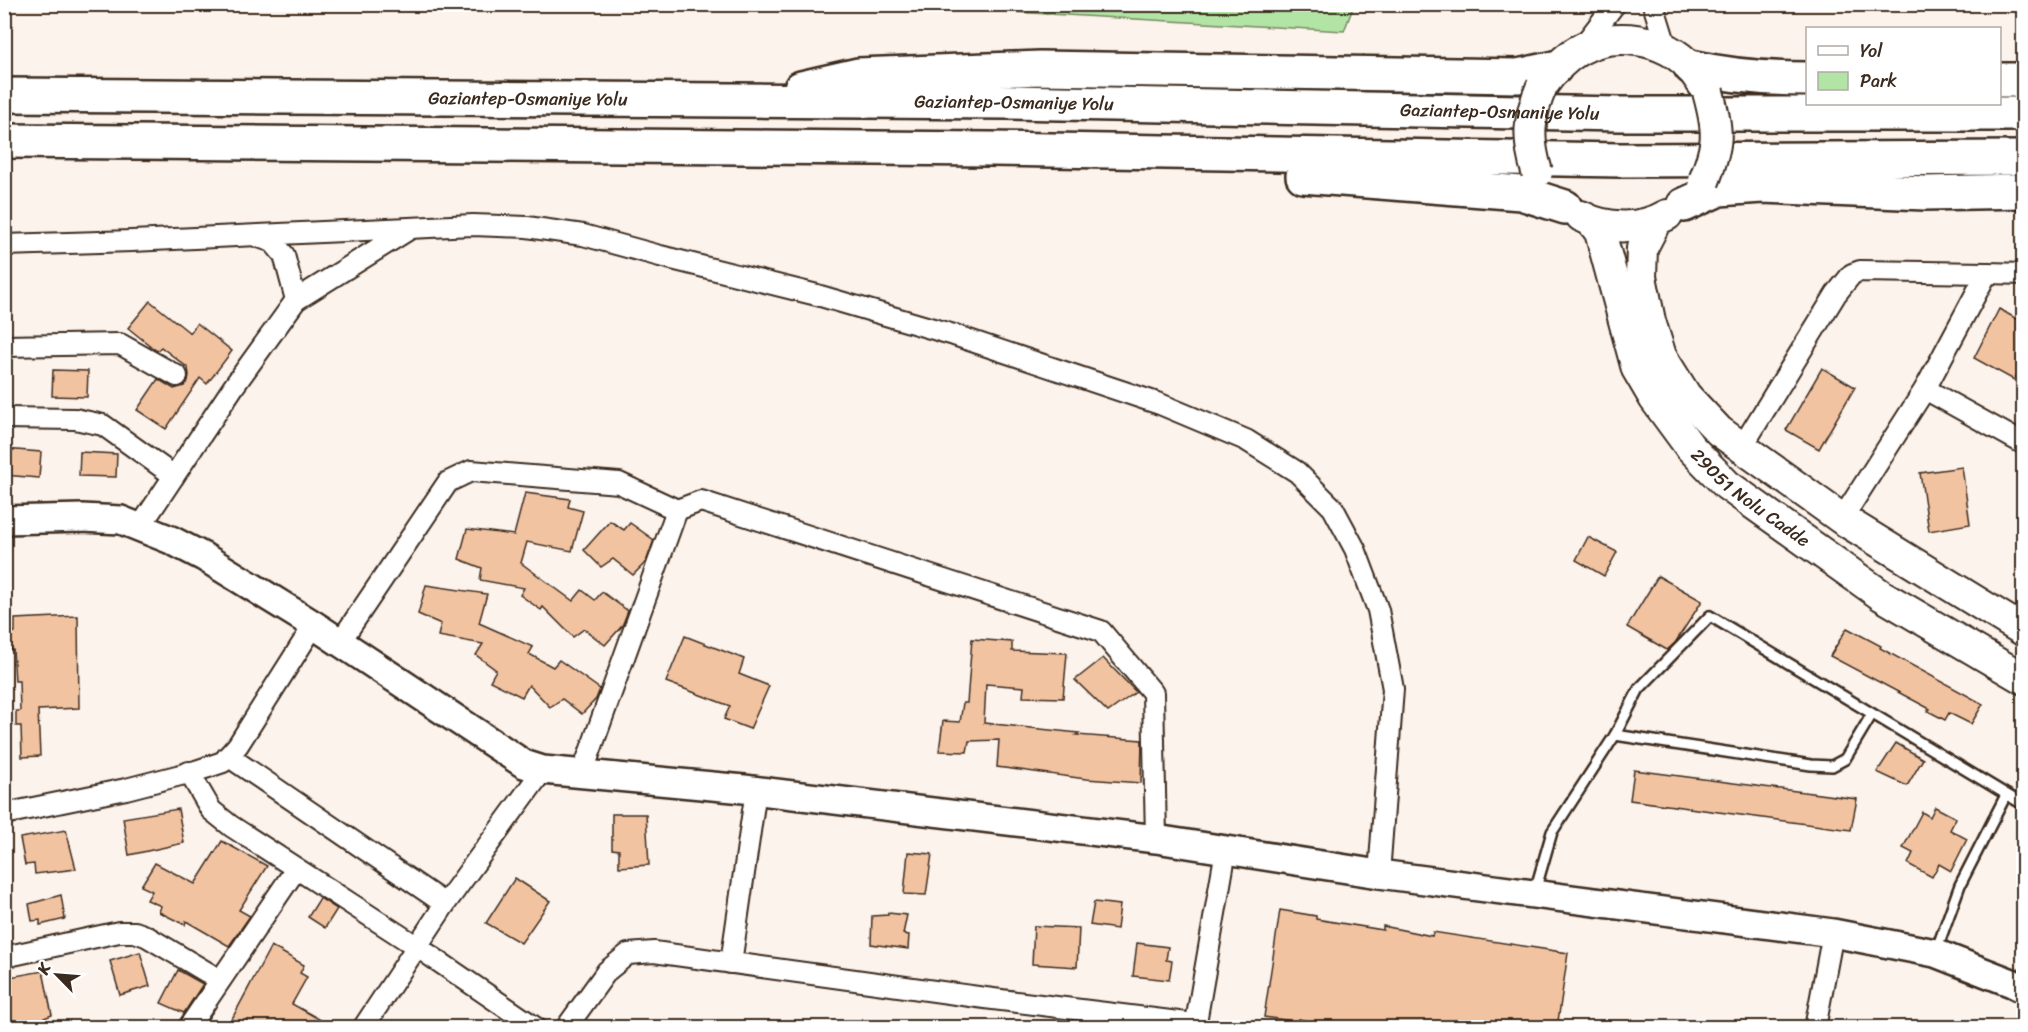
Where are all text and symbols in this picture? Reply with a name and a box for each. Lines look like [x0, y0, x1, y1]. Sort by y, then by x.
legend [1806, 27, 2001, 105]
text: Yol [1860, 35, 1883, 67]
text: Park [1860, 65, 1897, 97]
street label: Gaziantep-Osmaniye Yolu [428, 82, 628, 115]
street label: Gaziantep-Osmaniye Yolu [914, 85, 1114, 120]
street label: Gaziantep-Osmaniye Yolu [1400, 94, 1600, 130]
street label: 29051 Nolu Cadde [1683, 440, 1817, 556]
north arrow [27, 945, 87, 1005]
text: K [28, 957, 60, 980]

